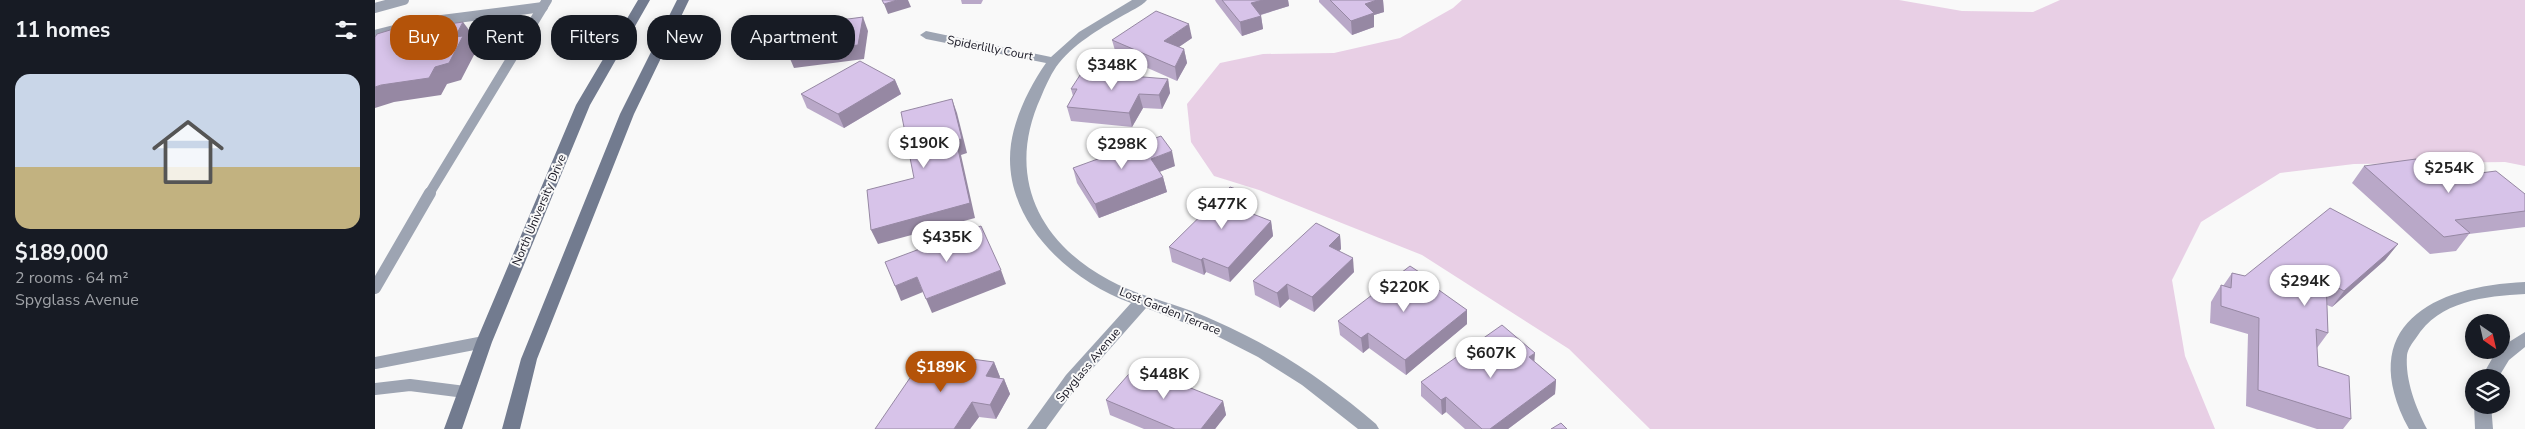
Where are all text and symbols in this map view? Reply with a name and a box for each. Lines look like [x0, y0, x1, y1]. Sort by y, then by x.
chip: Buy [390, 15, 458, 60]
chip: Rent [468, 15, 541, 60]
chip: Filters [551, 15, 637, 60]
chip: New [647, 15, 721, 60]
chip: Apartment [731, 15, 855, 60]
text: 11 homes [15, 16, 110, 44]
icon: filters [332, 16, 360, 44]
street label: Spiderlilly Court [946, 32, 1035, 64]
pin: $348K [1077, 48, 1147, 91]
text: $348K [1087, 54, 1137, 76]
icon: home [143, 107, 233, 197]
pin: $190K [889, 126, 959, 169]
pin: $298K [1087, 128, 1157, 170]
text: $190K [899, 132, 949, 154]
text: $298K [1097, 133, 1147, 155]
street label: North University Drive [508, 152, 570, 268]
pin: $254K [2414, 152, 2484, 194]
text: $254K [2424, 157, 2474, 179]
pin: $477K [1187, 188, 1257, 230]
text: $477K [1197, 193, 1247, 215]
pin: $435K [912, 220, 982, 263]
text: $435K [922, 226, 972, 248]
text: $189,000 [15, 239, 108, 267]
pin: $294K [2270, 264, 2340, 307]
text: 2 rooms · 64 m² [15, 267, 128, 289]
pin: $220K [1369, 270, 1439, 313]
text: $294K [2280, 270, 2330, 292]
text: $220K [1379, 276, 1429, 298]
street label: Lost Garden Terrace [1117, 283, 1223, 339]
text: Spyglass Avenue [15, 289, 139, 311]
north arrow [2465, 314, 2510, 359]
map controls [2465, 314, 2510, 414]
street label: Spyglass Avenue [1052, 324, 1124, 406]
pin: $607K [1456, 336, 1526, 379]
text: $607K [1466, 342, 1516, 364]
pin: $189K [906, 350, 976, 393]
text: $189K [916, 356, 966, 378]
pin: $448K [1129, 358, 1199, 400]
text: $448K [1139, 363, 1189, 385]
button: layers [2465, 369, 2510, 414]

